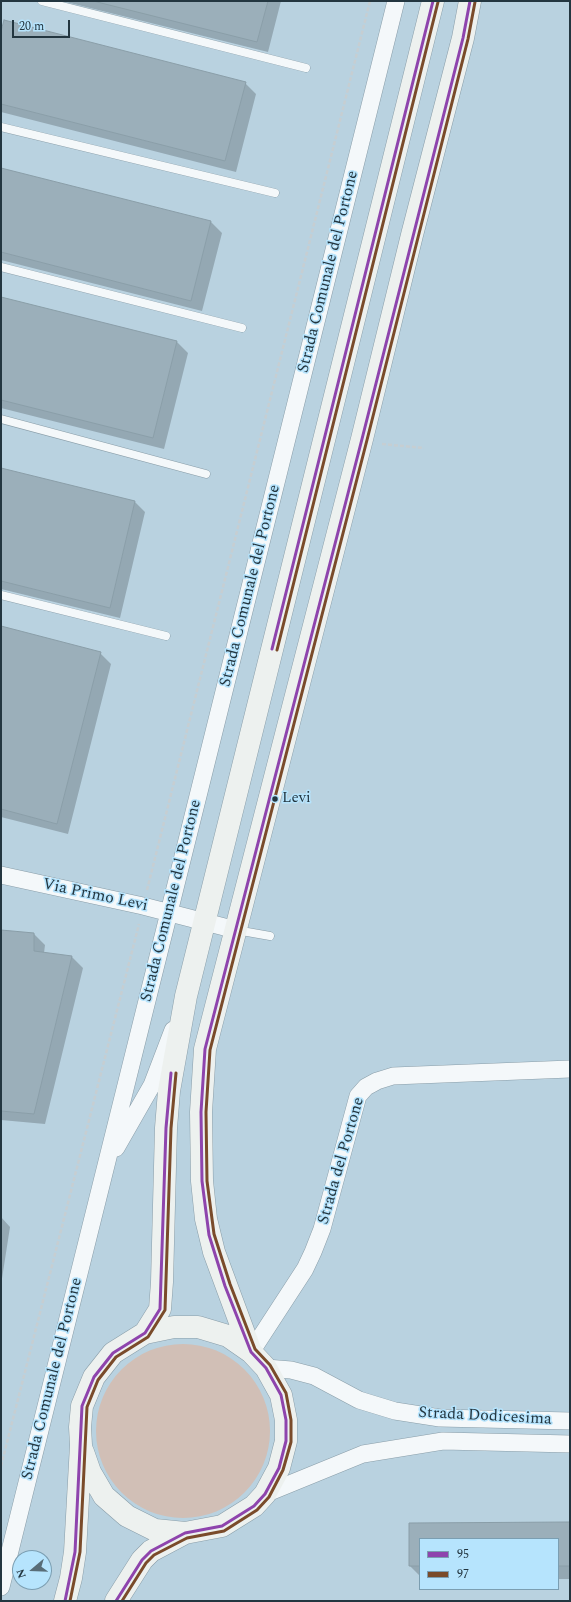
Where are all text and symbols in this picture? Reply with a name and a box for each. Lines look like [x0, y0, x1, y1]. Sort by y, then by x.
scale bar [14, 12, 72, 38]
text: 20 m [19, 17, 44, 36]
street label: Strada Comunale del Portone [295, 169, 363, 375]
street label: Strada Comunale del Portone [217, 483, 285, 689]
place label: Levi [282, 790, 311, 808]
marker: Levi [270, 794, 280, 804]
street label: Strada Comunale del Portone [138, 798, 206, 1004]
street label: Via Primo Levi [41, 875, 149, 917]
street label: Strada del Portone [315, 1095, 369, 1227]
street label: Strada Comunale del Portone [19, 1276, 87, 1482]
street label: Strada Dodicesima [418, 1404, 552, 1430]
legend [419, 1538, 559, 1590]
text: 95 [457, 1545, 469, 1564]
north arrow [12, 1550, 52, 1590]
text: 97 [457, 1565, 469, 1584]
text: N [12, 1567, 31, 1581]

